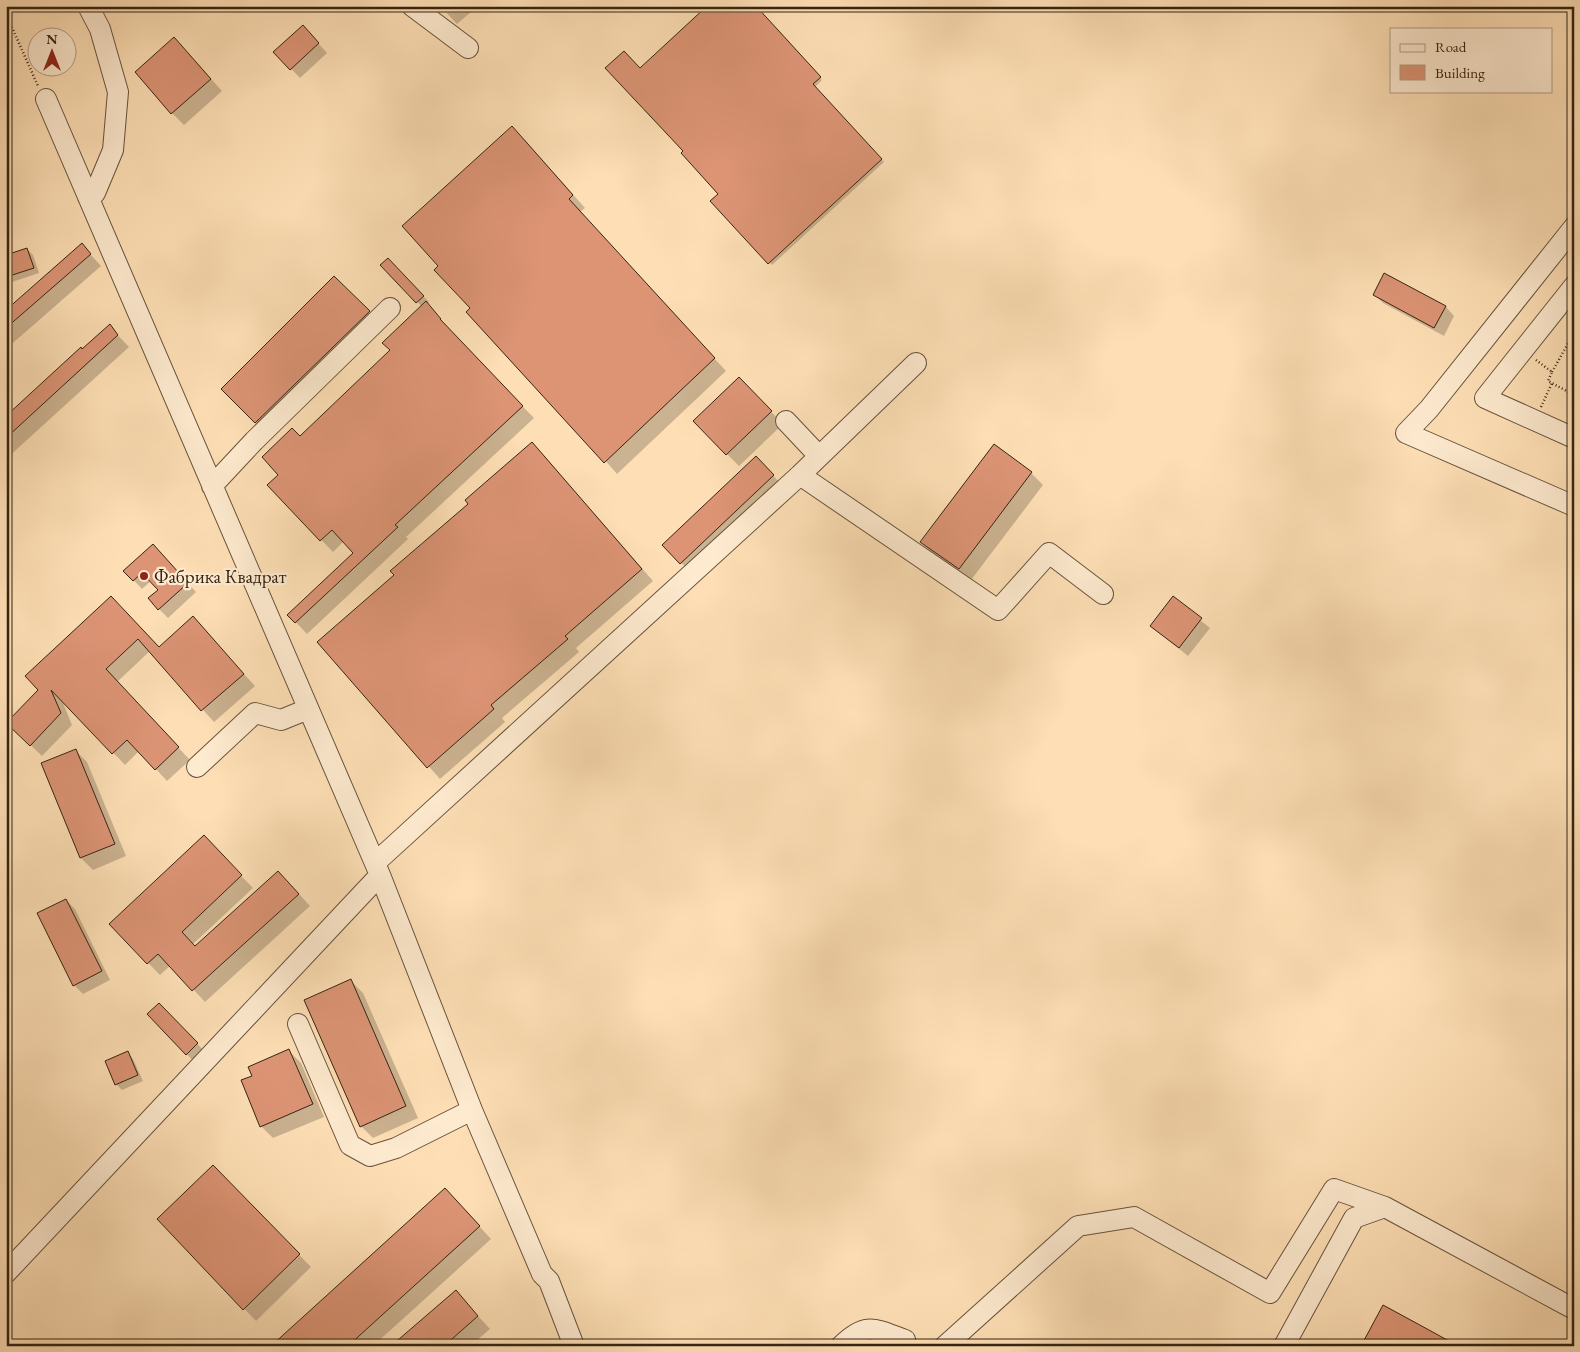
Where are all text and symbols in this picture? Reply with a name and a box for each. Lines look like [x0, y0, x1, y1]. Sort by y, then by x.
north arrow [28, 28, 78, 78]
legend [1390, 28, 1552, 92]
text: N [46, 30, 58, 48]
text: Road [1435, 37, 1467, 56]
text: Building [1435, 63, 1485, 82]
place label: Фабрика Квадрат [154, 564, 287, 589]
marker: Фабрика Квадрат [138, 570, 150, 582]

